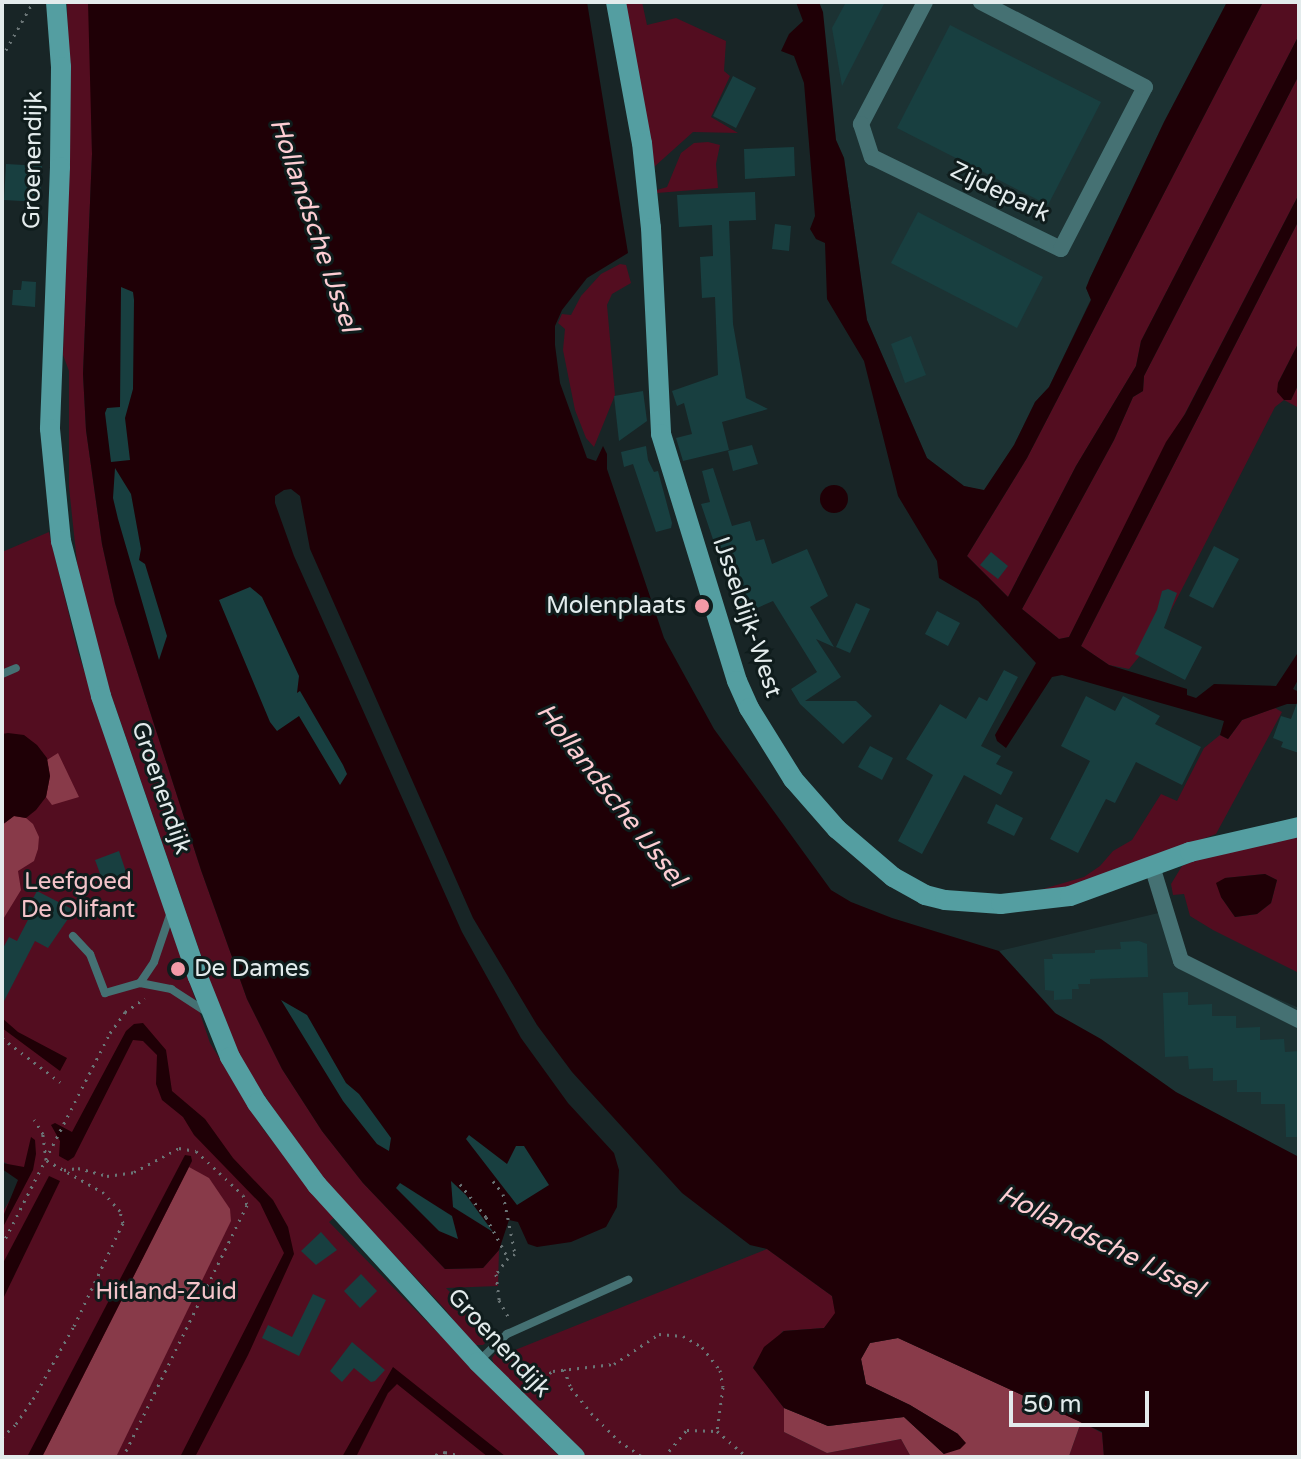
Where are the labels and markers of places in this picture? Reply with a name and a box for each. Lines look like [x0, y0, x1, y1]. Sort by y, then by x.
place label: Molenplaats [546, 592, 686, 620]
marker: Molenplaats [693, 597, 711, 615]
place label: De Dames [194, 955, 310, 983]
marker: De Dames [169, 960, 187, 978]

